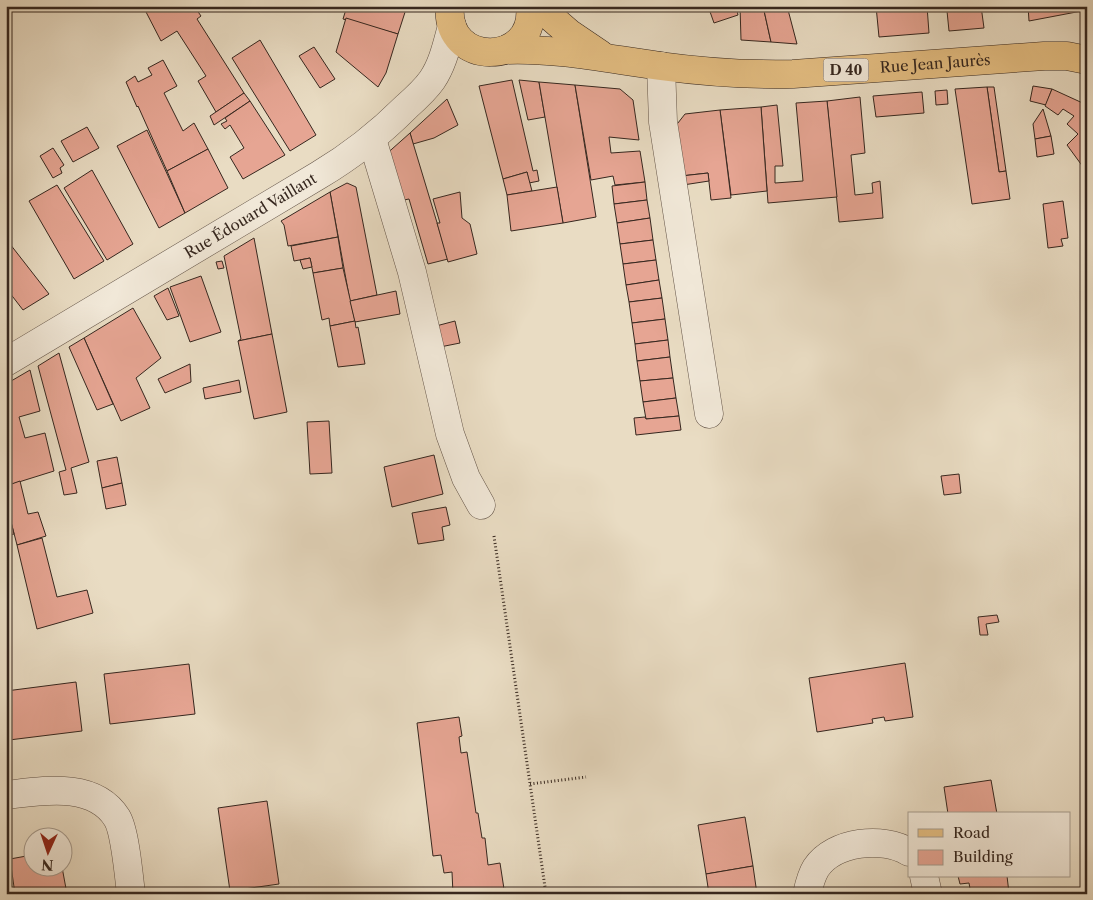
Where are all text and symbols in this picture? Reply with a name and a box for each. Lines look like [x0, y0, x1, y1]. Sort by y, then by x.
street label: Rue Jean Jaurès [879, 50, 991, 77]
road number: D 40 [824, 58, 868, 82]
street label: Rue Édouard Vaillant [181, 168, 321, 262]
legend [908, 812, 1070, 878]
text: Road [953, 823, 990, 842]
north arrow [22, 828, 72, 878]
text: Building [953, 847, 1013, 866]
text: N [41, 856, 54, 874]

